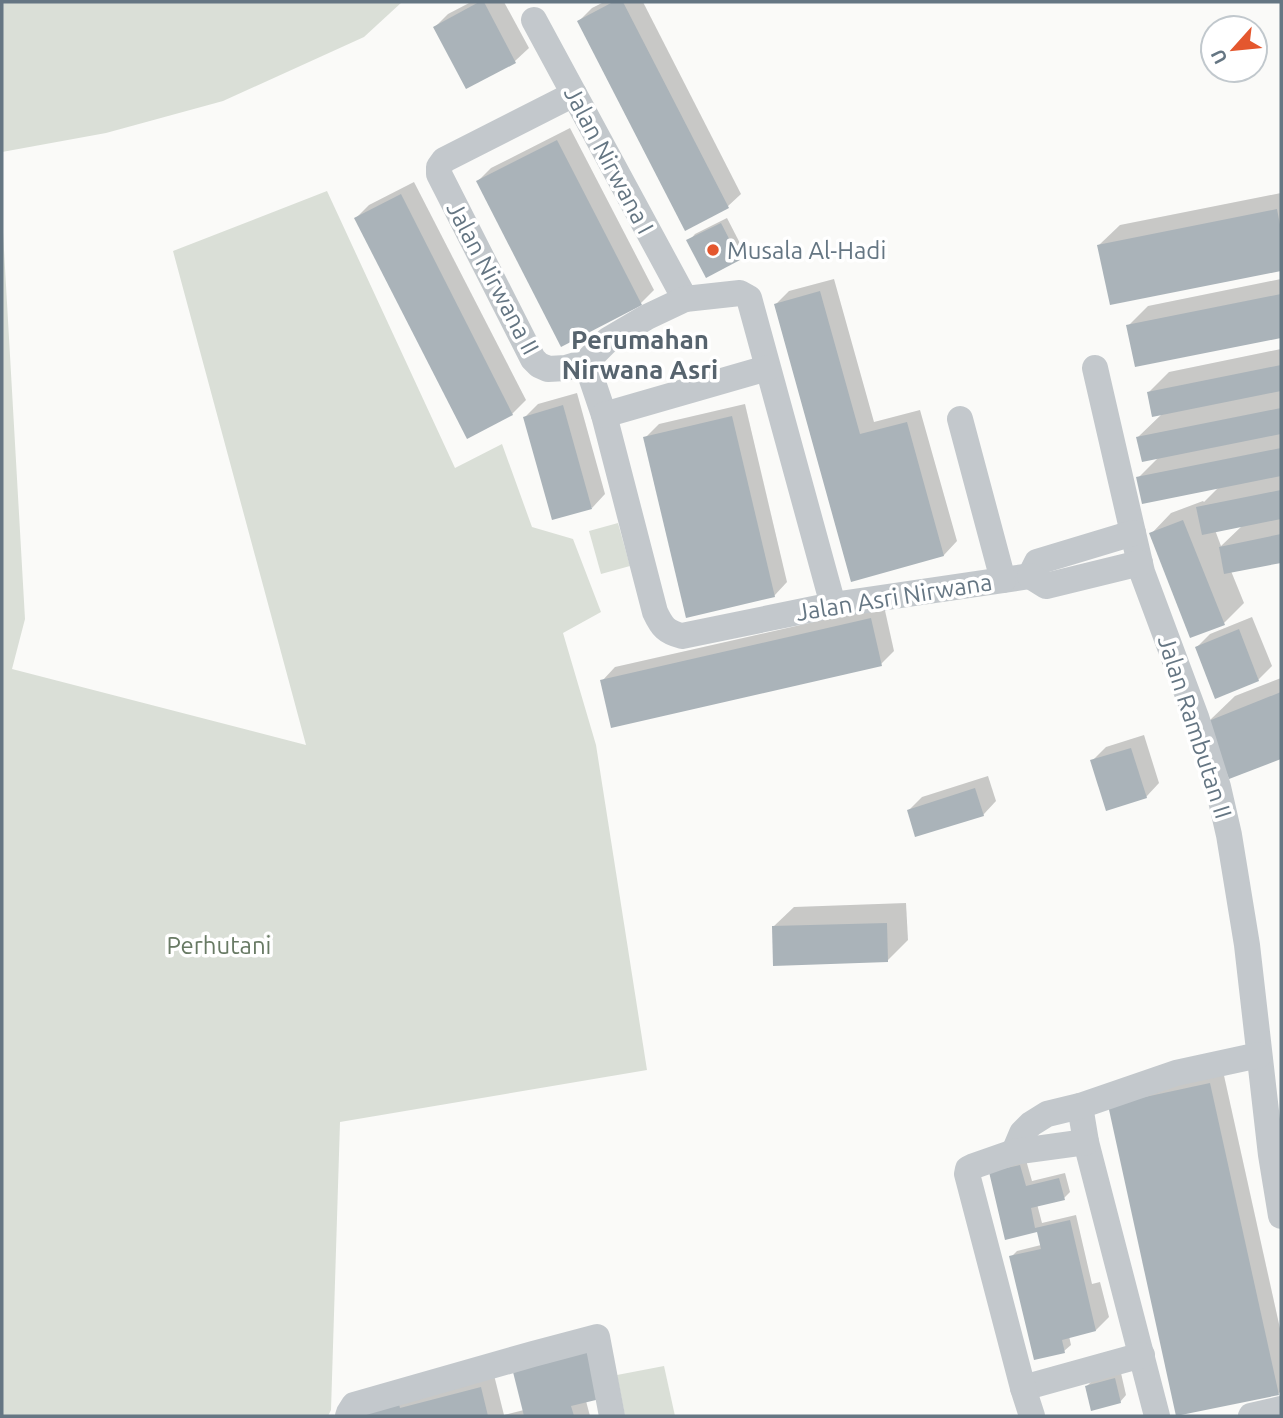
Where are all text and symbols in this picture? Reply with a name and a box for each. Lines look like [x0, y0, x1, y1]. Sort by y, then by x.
north arrow [1199, 14, 1269, 84]
text: U [1206, 46, 1232, 68]
street label: Jalan Nirwana I [559, 82, 659, 238]
street label: Jalan Nirwana II [441, 197, 545, 359]
place label: Musala Al-Hadi [727, 237, 886, 264]
marker: Musala Al-Hadi [705, 242, 721, 258]
district label: Perumahan Nirwana Asri [562, 325, 718, 384]
street label: Jalan Asri Nirwana [794, 568, 994, 626]
street label: Jalan Rambutan II [1153, 632, 1237, 822]
park label: Perhutani [167, 932, 271, 959]

